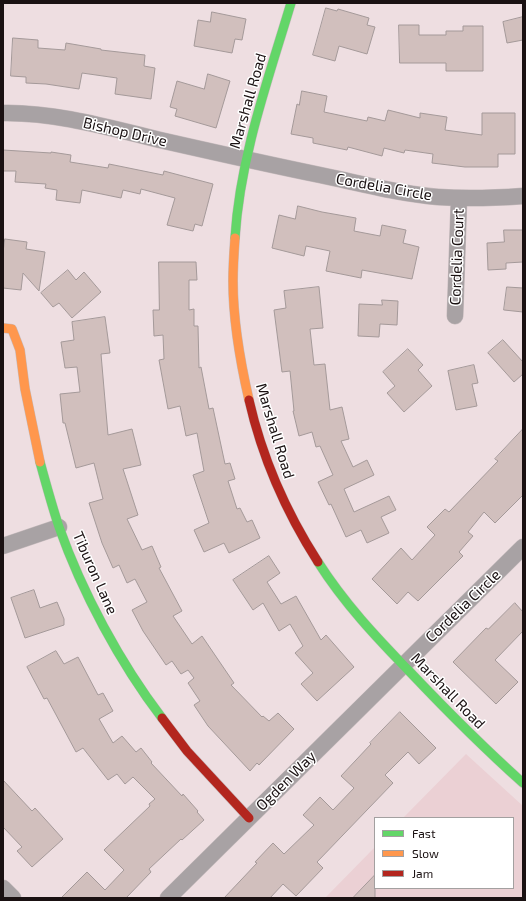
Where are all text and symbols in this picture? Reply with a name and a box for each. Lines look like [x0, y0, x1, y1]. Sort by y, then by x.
street label: Marshall Road [226, 51, 270, 151]
street label: Bishop Drive [81, 114, 169, 150]
street label: Cordelia Circle [335, 170, 433, 204]
street label: Cordelia Court [446, 208, 468, 306]
street label: Marshall Road [252, 381, 298, 481]
street label: Tiburon Lane [69, 529, 121, 617]
street label: Cordelia Circle [422, 566, 504, 646]
street label: Marshall Road [407, 649, 489, 733]
street label: Ogden Way [252, 747, 320, 815]
legend [374, 817, 514, 889]
text: Fast [412, 826, 435, 840]
text: Slow [412, 846, 439, 860]
text: Jam [412, 866, 433, 880]

